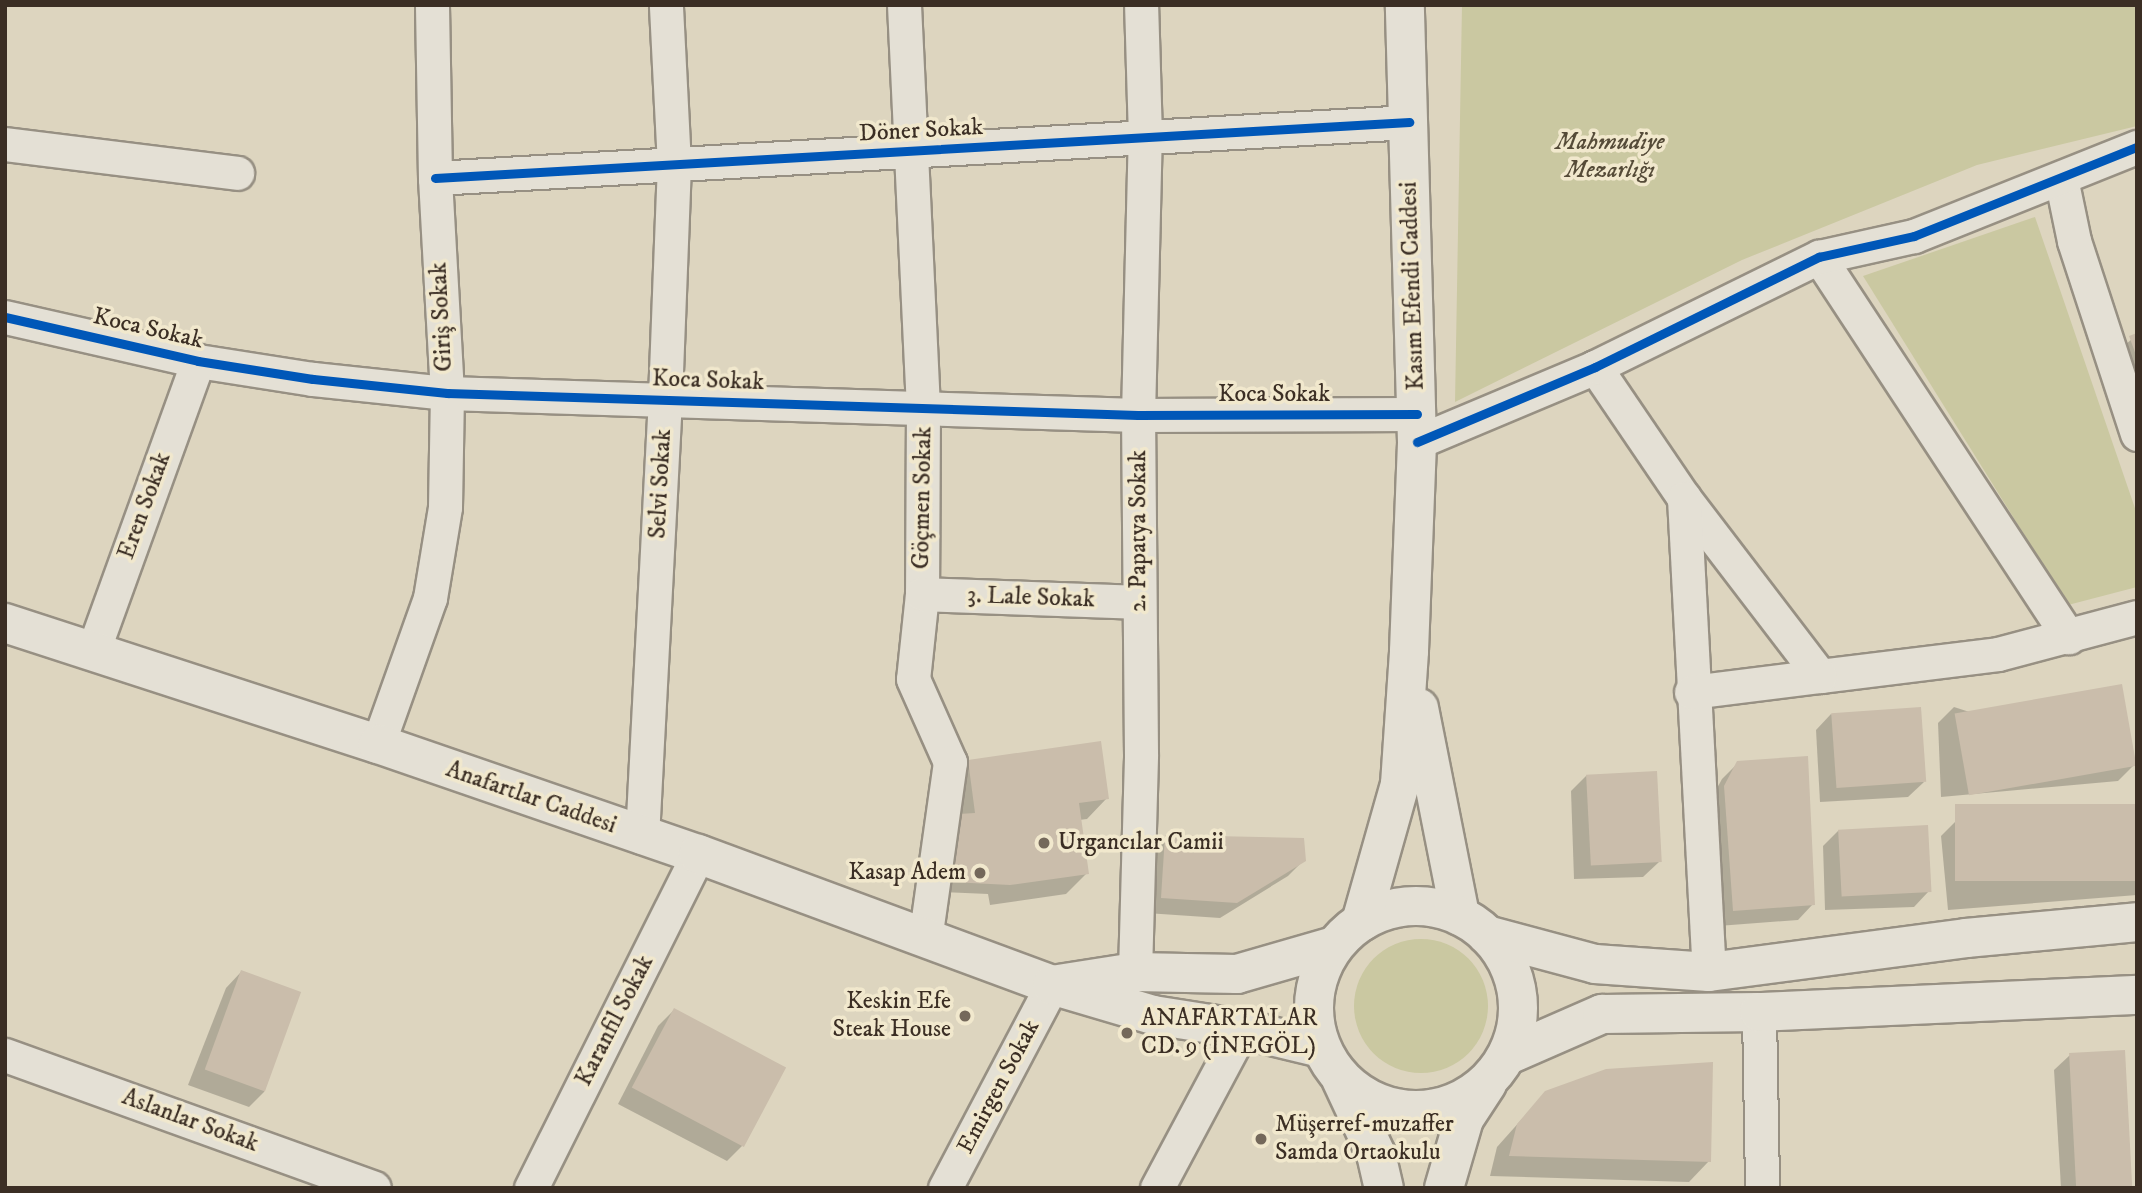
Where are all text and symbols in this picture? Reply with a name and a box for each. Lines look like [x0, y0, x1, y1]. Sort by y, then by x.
street label: Döner Sokak [858, 113, 984, 149]
park label: Mahmudiye Mezarlığı [1556, 129, 1664, 185]
street label: Kasım Efendi Caddesi [1395, 181, 1431, 391]
street label: Giriş Sokak [425, 262, 459, 372]
street label: Koca Sokak [90, 302, 206, 356]
street label: Koca Sokak [651, 365, 765, 397]
street label: Koca Sokak [1218, 381, 1330, 409]
street label: Göçmen Sokak [907, 426, 939, 570]
street label: Selvi Sokak [644, 429, 678, 539]
street label: Eren Sokak [112, 449, 178, 563]
street label: 2. Papatya Sokak [1125, 450, 1153, 612]
street label: 3. Lale Sokak [967, 581, 1095, 615]
street label: Anafartlar Caddesi [442, 755, 620, 841]
place label: Urgancılar Camii [1058, 829, 1224, 857]
marker: Urgancılar Camii [1036, 835, 1052, 851]
place label: Kasap Adem [848, 859, 966, 887]
marker: Kasap Adem [972, 865, 988, 881]
street label: Karanfil Sokak [570, 951, 660, 1091]
place label: Keskin Efe Steak House [833, 988, 951, 1044]
place label: ANAFARTALAR CD. 9 (İNEGÖL) [1141, 1005, 1318, 1061]
marker: Keskin Efe Steak House [957, 1008, 973, 1024]
street label: Emirgen Sokak [952, 1015, 1046, 1159]
marker: ANAFARTALAR CD. 9 (İNEGÖL) [1119, 1025, 1135, 1041]
street label: Aslanlar Sokak [118, 1083, 262, 1159]
place label: Müşerref-muzaffer Samda Ortaokulu [1275, 1111, 1454, 1167]
marker: Müşerref-muzaffer Samda Ortaokulu [1253, 1131, 1269, 1147]

